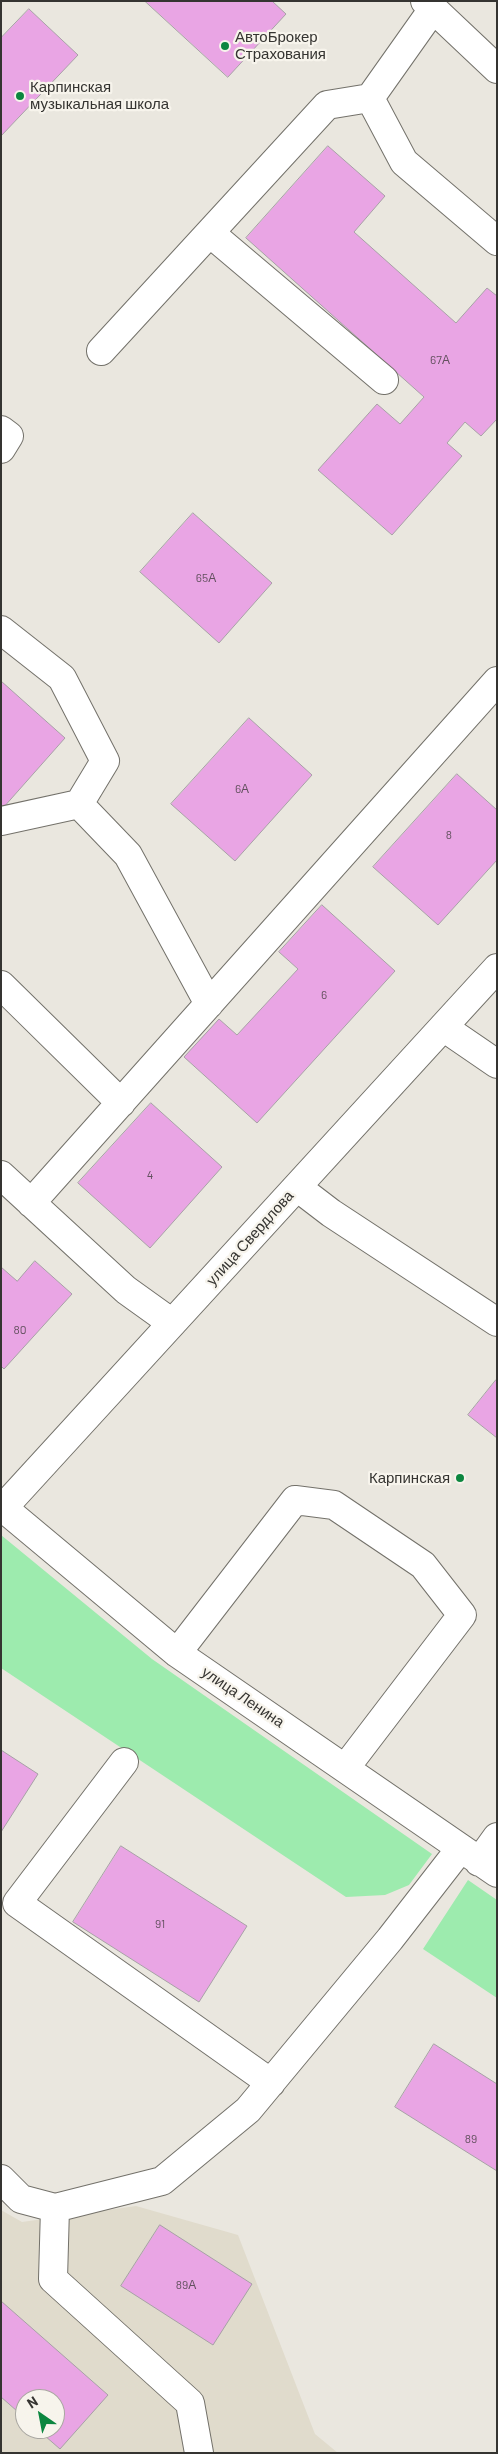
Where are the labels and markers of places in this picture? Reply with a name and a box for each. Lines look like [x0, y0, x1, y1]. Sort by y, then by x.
place label: АвтоБрокер Страхования [235, 28, 326, 63]
marker: АвтоБрокер Страхования [219, 40, 231, 52]
place label: Карпинская музыкальная школа [30, 78, 169, 113]
marker: Карпинская музыкальная школа [14, 90, 26, 102]
place label: Карпинская [369, 1469, 450, 1487]
marker: Карпинская [454, 1472, 466, 1484]

